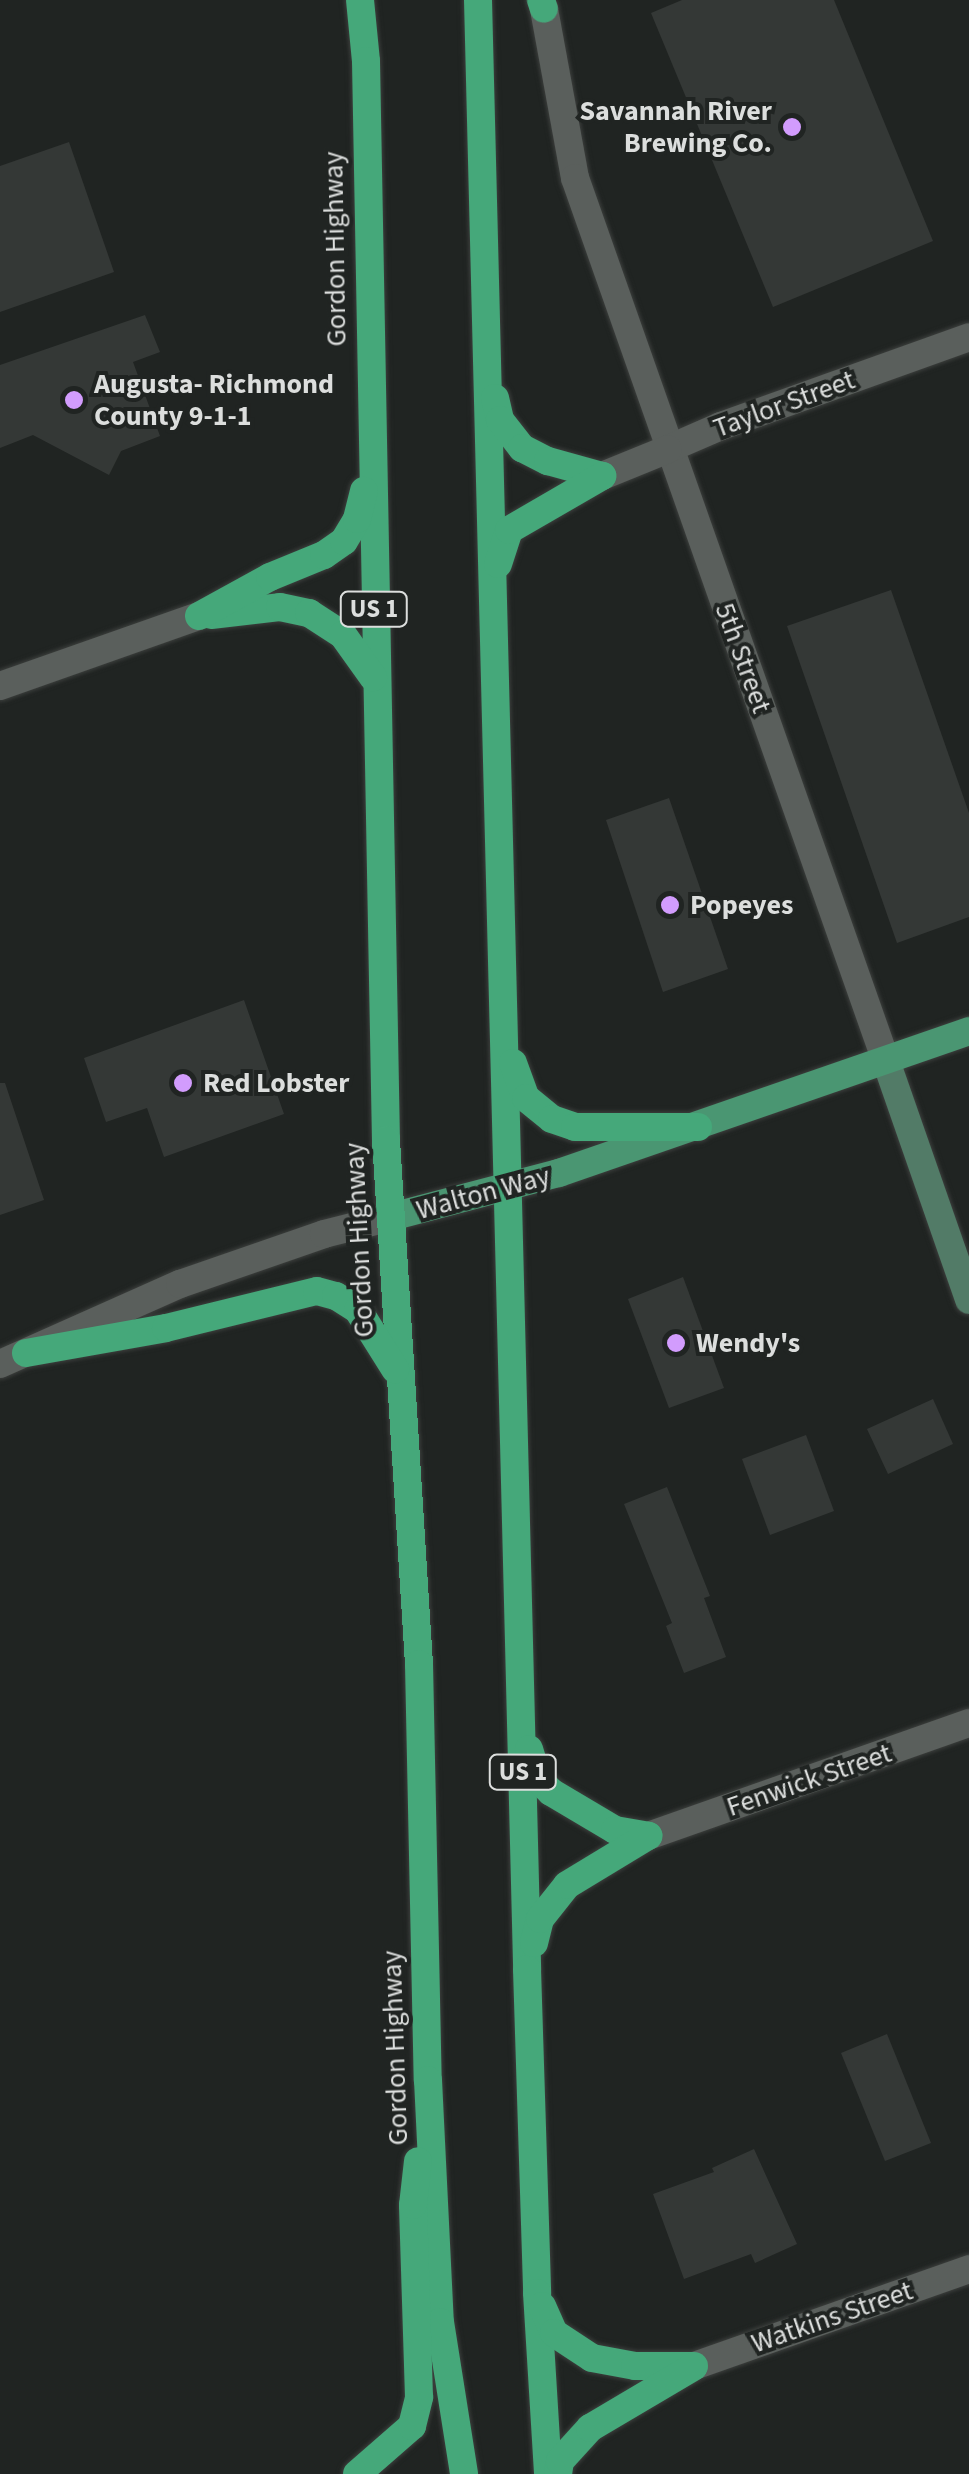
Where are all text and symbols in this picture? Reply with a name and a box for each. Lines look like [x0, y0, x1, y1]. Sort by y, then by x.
place label: Savannah River Brewing Co. [580, 94, 772, 160]
marker: Savannah River Brewing Co. [781, 116, 803, 138]
street label: Gordon Highway [317, 151, 353, 347]
street label: Taylor Street [709, 363, 859, 445]
place label: Augusta- Richmond County 9-1-1 [94, 367, 334, 433]
marker: Augusta- Richmond County 9-1-1 [63, 389, 85, 411]
road number: US 1 [339, 589, 409, 629]
street label: 5th Street [708, 599, 778, 717]
place label: Popeyes [690, 888, 793, 922]
marker: Popeyes [659, 894, 681, 916]
place label: Red Lobster [203, 1066, 349, 1100]
marker: Red Lobster [172, 1072, 194, 1094]
street label: Gordon Highway [337, 1142, 381, 1338]
street label: Walton Way [413, 1159, 553, 1227]
place label: Wendy's [696, 1326, 800, 1360]
marker: Wendy's [665, 1332, 687, 1354]
street label: Fenwick Street [722, 1736, 896, 1824]
road number: US 1 [488, 1752, 558, 1792]
street label: Gordon Highway [375, 1950, 415, 2146]
street label: Watkins Street [747, 2274, 917, 2360]

